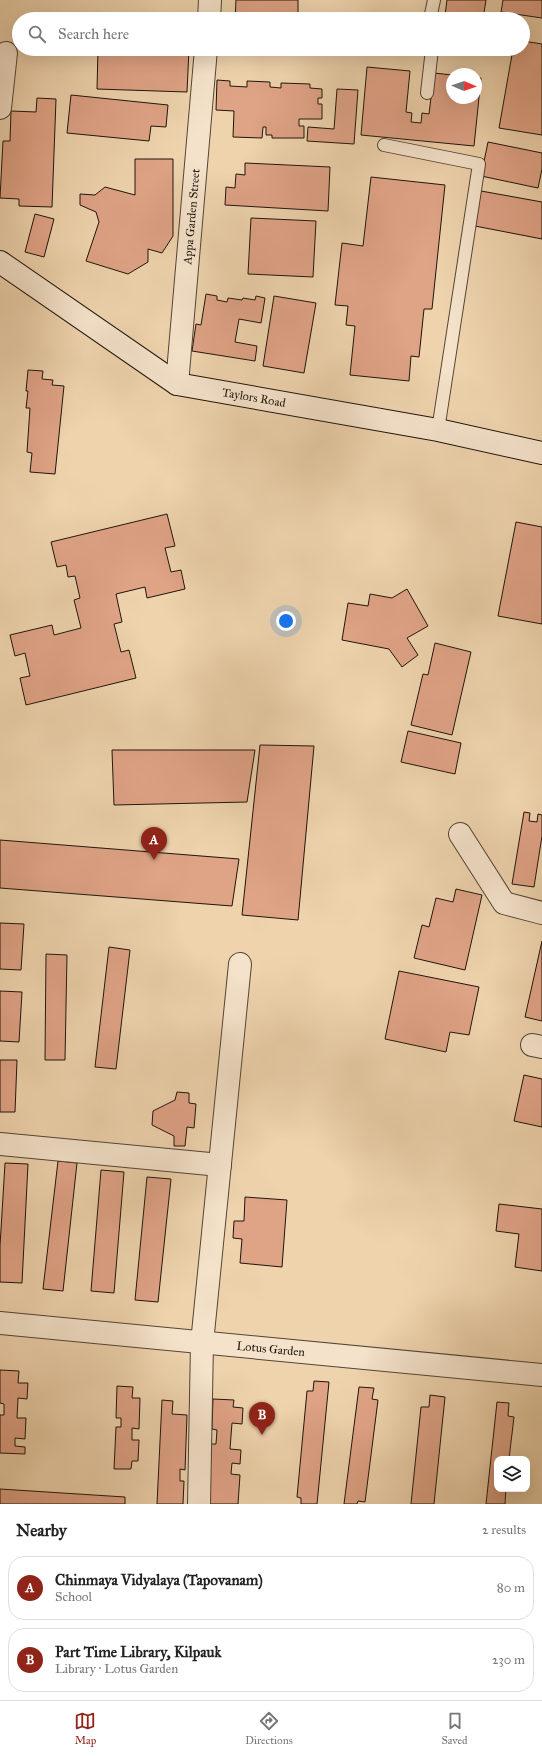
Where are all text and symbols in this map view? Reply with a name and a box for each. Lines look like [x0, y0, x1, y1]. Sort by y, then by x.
search box [12, 12, 530, 56]
icon: search [26, 23, 48, 45]
text: Search here [58, 25, 129, 43]
north arrow [446, 68, 482, 104]
street label: Appa Garden Street [180, 167, 203, 266]
street label: Taylors Road [221, 385, 287, 410]
your location [276, 611, 296, 631]
pin: A [141, 827, 167, 860]
street label: Lotus Garden [236, 1339, 306, 1359]
pin: B [249, 1402, 275, 1435]
map controls [494, 1456, 530, 1492]
button: layers [494, 1456, 530, 1492]
text: Nearby [16, 1520, 67, 1541]
text: 2 results [482, 1522, 526, 1538]
text: Chinmaya Vidyalaya (Tapovanam) [55, 1571, 263, 1589]
text: A [26, 1580, 34, 1596]
text: 80 m [497, 1580, 525, 1596]
text: School [55, 1589, 92, 1605]
text: Part Time Library, Kilpauk [55, 1643, 222, 1661]
text: B [26, 1652, 34, 1668]
text: 230 m [492, 1652, 525, 1668]
text: Library · Lotus Garden [55, 1661, 178, 1677]
tab: Map [74, 1710, 96, 1747]
tab: Directions [245, 1710, 293, 1747]
tab: Saved [441, 1710, 468, 1747]

